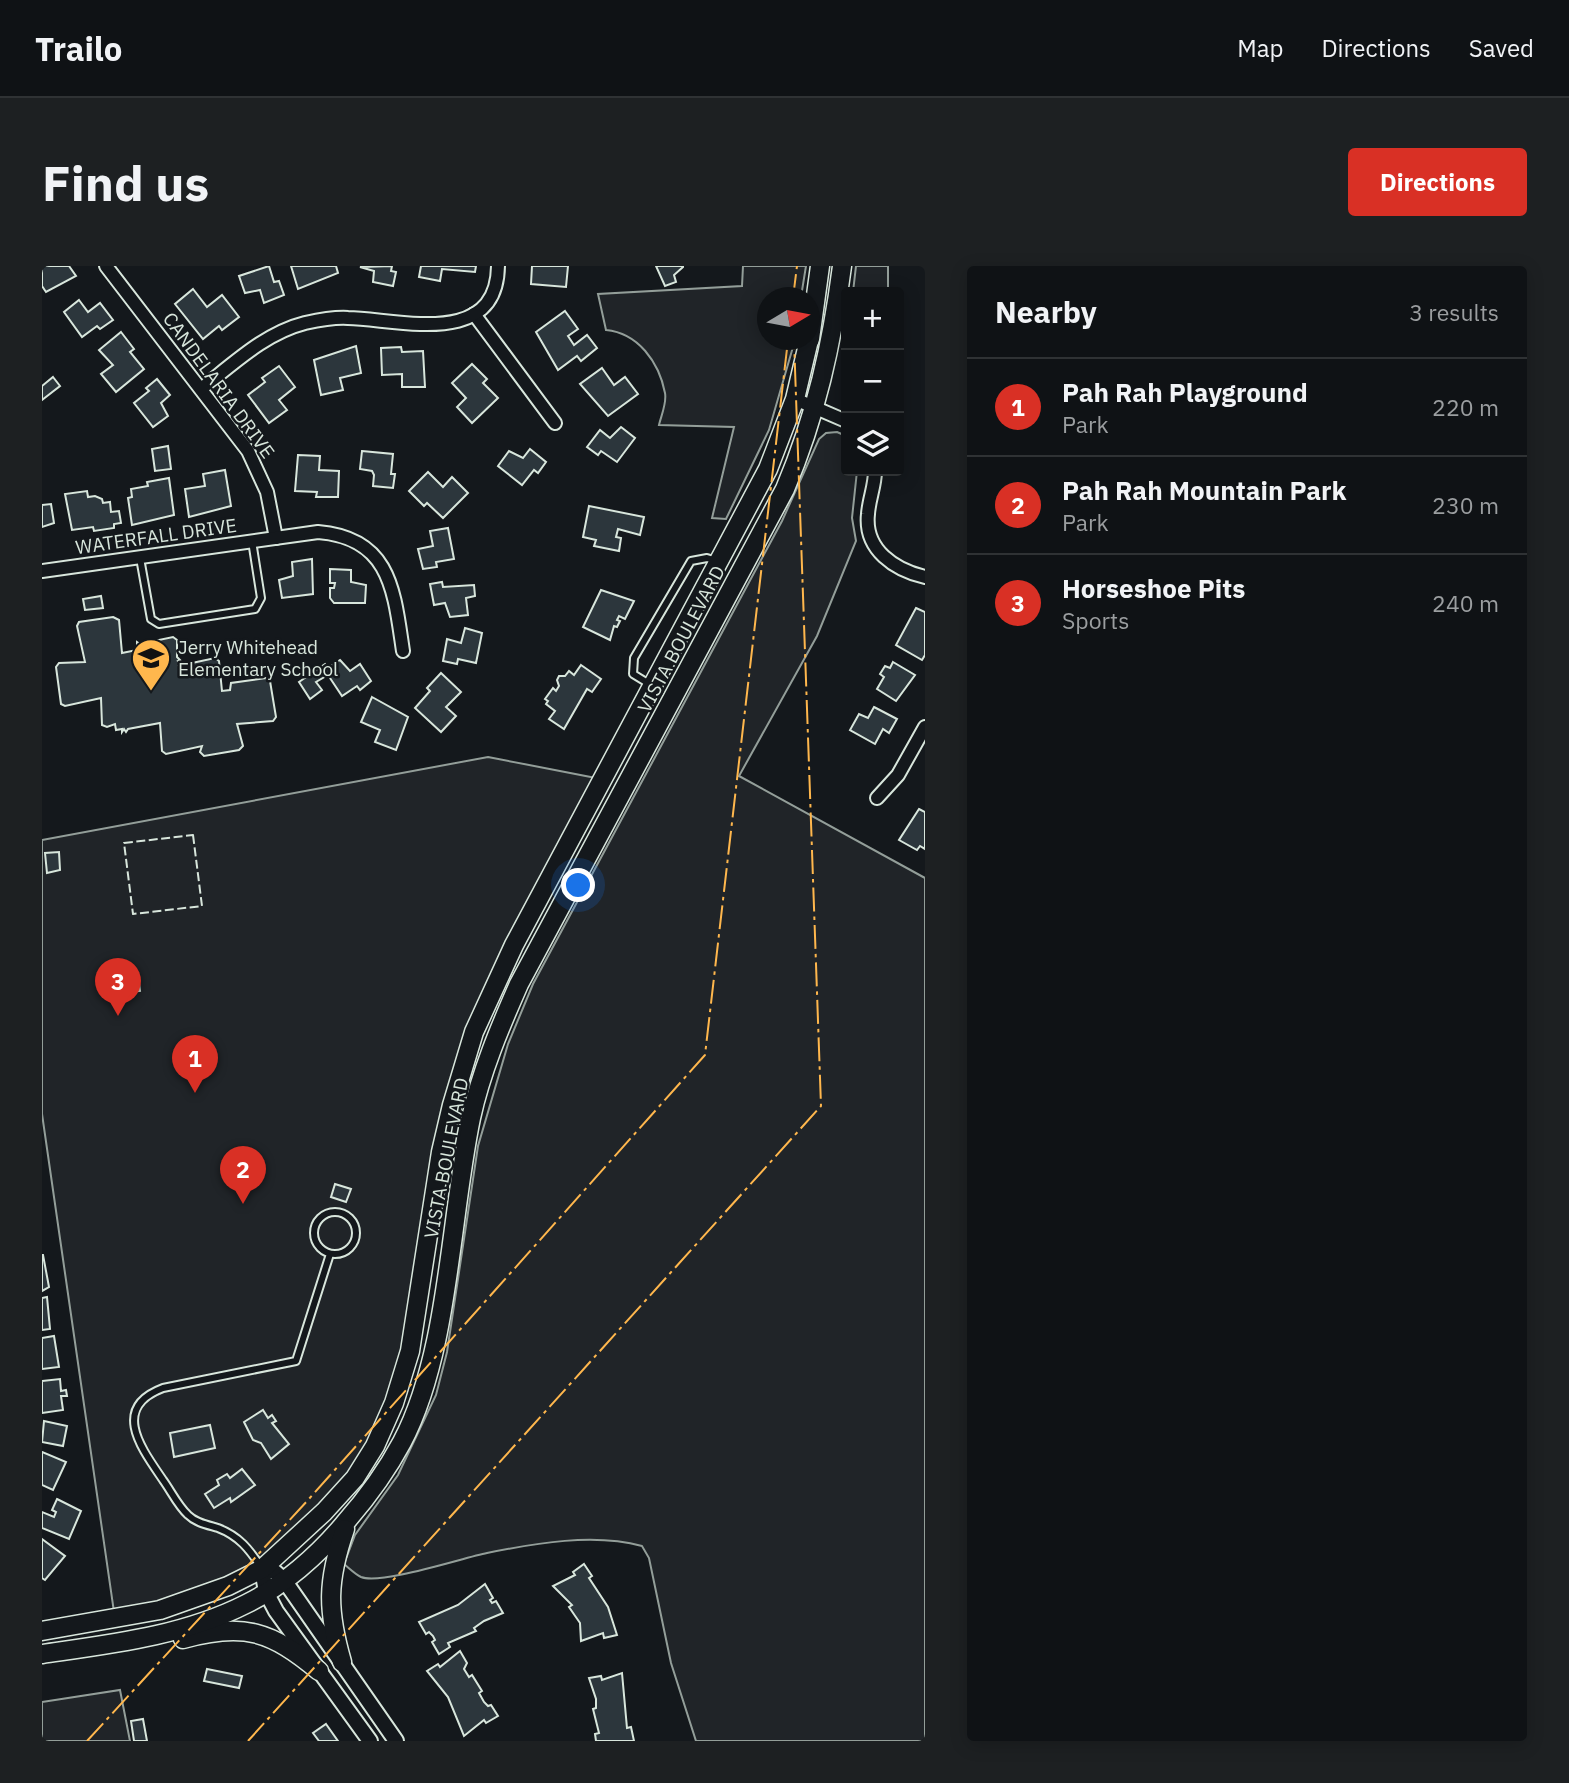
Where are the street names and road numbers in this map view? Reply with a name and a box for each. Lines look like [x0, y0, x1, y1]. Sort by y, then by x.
street label: CANDELARIA DRIVE [158, 307, 280, 463]
street label: WATERFALL DRIVE [74, 513, 238, 559]
street label: VISTA BOULEVARD [632, 561, 730, 717]
street label: VISTA BOULEVARD [419, 1076, 473, 1240]

